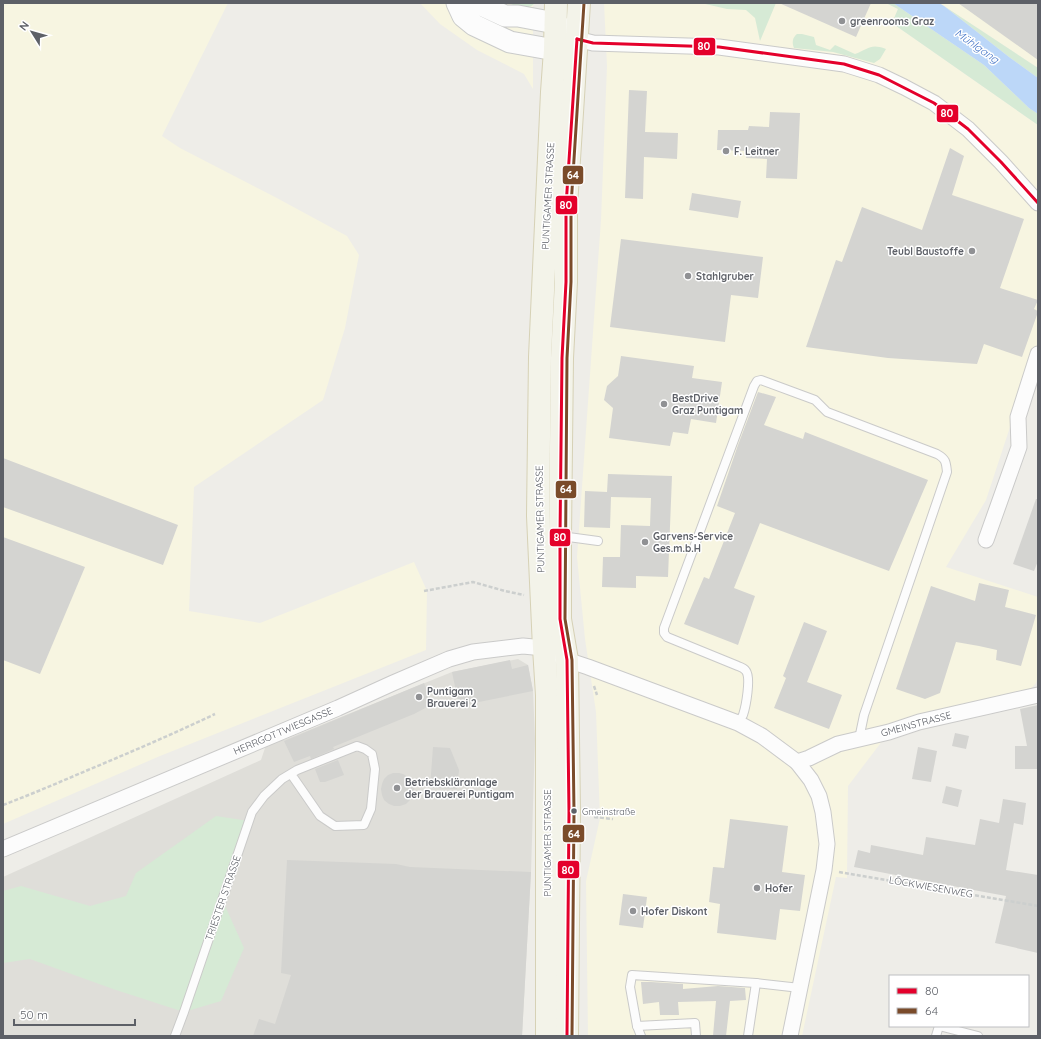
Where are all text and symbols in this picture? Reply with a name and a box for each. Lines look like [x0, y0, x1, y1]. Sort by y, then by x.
north arrow [12, 12, 52, 52]
place label: greenrooms Graz [850, 15, 934, 28]
marker: greenrooms Graz [837, 16, 847, 26]
text: N [16, 19, 32, 33]
water label: Mühlgang [952, 26, 1003, 67]
line badge: 80 [693, 37, 716, 56]
text: 80 [698, 39, 711, 53]
line badge: 80 [936, 104, 959, 123]
text: 80 [941, 106, 954, 120]
street label: PUNTIGAMER STRASSE [539, 142, 557, 250]
place label: F. Leitner [734, 145, 780, 158]
marker: F. Leitner [721, 146, 731, 156]
line badge: 64 [562, 165, 584, 185]
text: 64 [567, 168, 580, 182]
line badge: 80 [555, 195, 578, 215]
text: 80 [560, 198, 573, 212]
place label: Teubl Baustoffe [887, 245, 964, 258]
marker: Teubl Baustoffe [967, 246, 977, 256]
place label: Stahlgruber [696, 270, 755, 283]
marker: Stahlgruber [683, 271, 693, 281]
place label: BestDrive Graz Puntigam [672, 392, 743, 417]
marker: BestDrive Graz Puntigam [659, 399, 669, 409]
street label: PUNTIGAMER STRASSE [533, 465, 547, 573]
line badge: 64 [555, 480, 577, 499]
text: 64 [560, 482, 573, 496]
line badge: 80 [549, 528, 571, 547]
text: 80 [554, 530, 567, 544]
place label: Garvens-Service Ges.m.b.H [653, 530, 733, 555]
marker: Garvens-Service Ges.m.b.H [640, 537, 650, 547]
place label: Puntigam Brauerei 2 [427, 685, 477, 710]
marker: Puntigam Brauerei 2 [414, 692, 424, 702]
street label: HERRGOTTWIESGASSE [231, 704, 335, 758]
street label: GMEINSTRASSE [879, 708, 953, 740]
place label: Betriebskläranlage der Brauerei Puntigam [405, 776, 514, 801]
marker: Betriebskläranlage der Brauerei Puntigam [392, 783, 402, 793]
street label: PUNTIGAMER STRASSE [541, 789, 554, 897]
marker: Gmeinstraße [569, 806, 579, 816]
place label: Gmeinstraße [582, 806, 635, 817]
line badge: 64 [562, 824, 585, 843]
text: 64 [568, 827, 581, 841]
street label: TRIESTER STRASSE [202, 853, 244, 942]
line badge: 80 [557, 860, 580, 879]
text: 80 [562, 863, 575, 877]
street label: LÖCKWIESENWEG [888, 873, 974, 901]
place label: Hofer [765, 882, 793, 895]
marker: Hofer [752, 883, 762, 893]
place label: Hofer Diskont [641, 905, 708, 918]
marker: Hofer Diskont [628, 906, 638, 916]
legend [889, 975, 1029, 1027]
text: 80 [925, 983, 939, 998]
scale bar [14, 1001, 135, 1027]
text: 64 [925, 1003, 938, 1018]
text: 50 m [20, 1007, 48, 1022]

